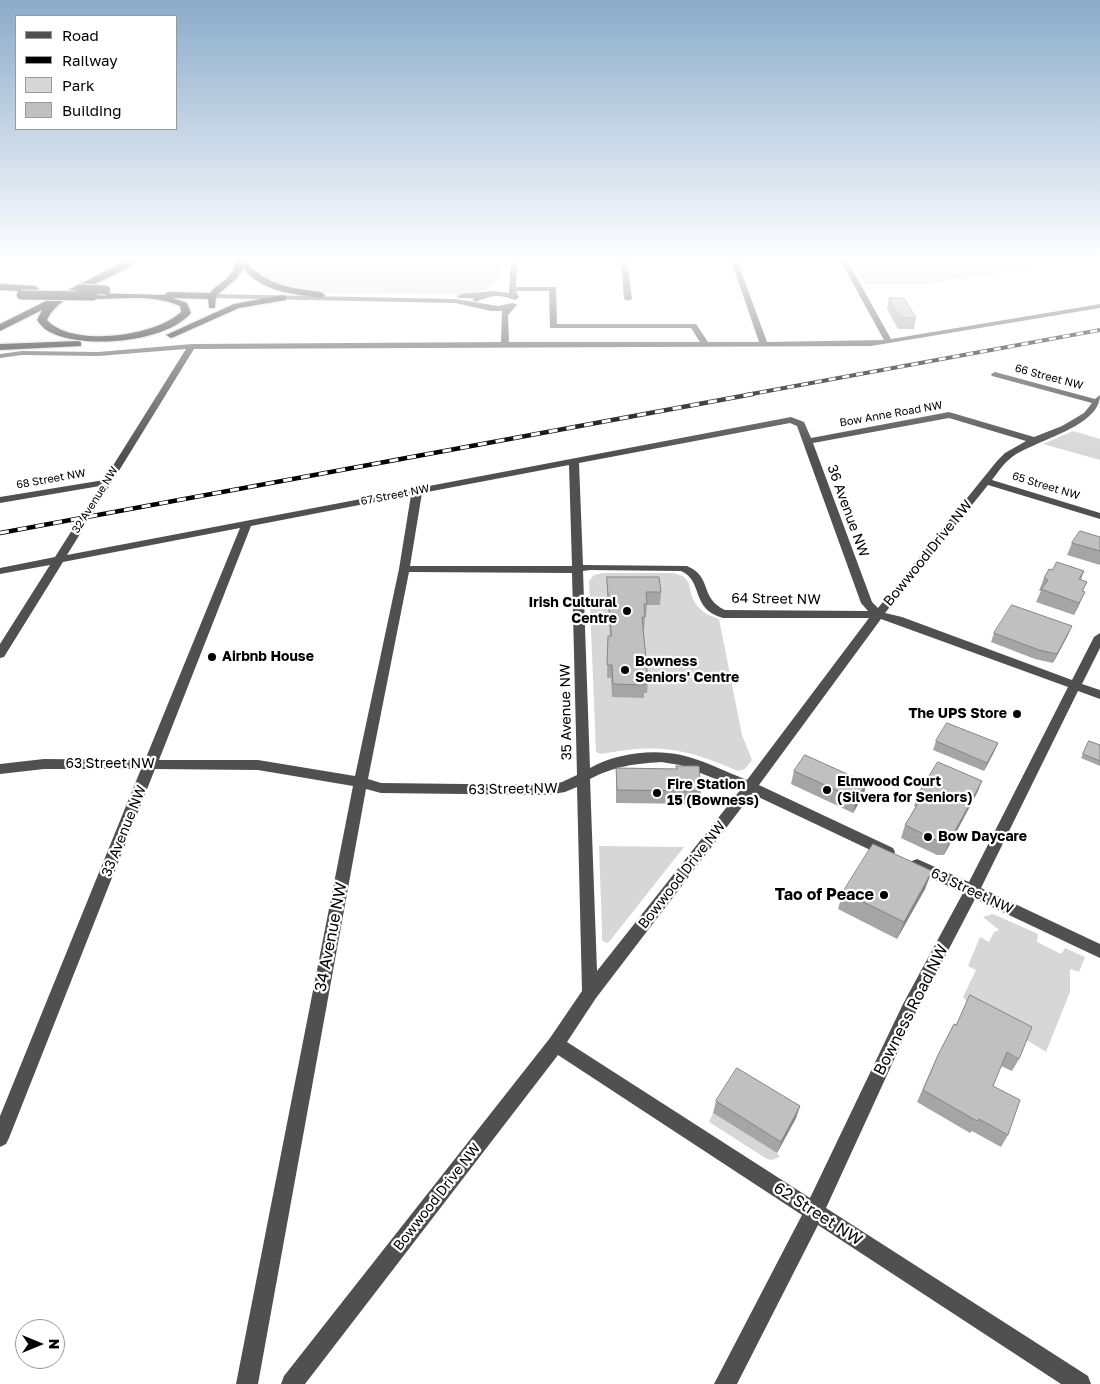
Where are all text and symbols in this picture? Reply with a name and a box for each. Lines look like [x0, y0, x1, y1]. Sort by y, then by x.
legend [15, 15, 178, 130]
text: Road [62, 26, 99, 44]
text: Railway [62, 51, 118, 69]
text: Park [62, 76, 94, 94]
text: Building [62, 101, 122, 119]
street label: 66 Street NW [1013, 362, 1085, 392]
street label: Bow Anne Road NW [839, 398, 943, 430]
street label: 36 Avenue NW [823, 462, 873, 560]
street label: 32 Avenue NW [69, 464, 121, 536]
street label: 68 Street NW [15, 466, 87, 492]
street label: 65 Street NW [1011, 469, 1081, 503]
street label: 67 Street NW [360, 482, 430, 508]
street label: Bowwood Drive NW [880, 497, 976, 609]
street label: 64 Street NW [731, 590, 821, 608]
place label: Irish Cultural Centre [528, 595, 617, 628]
marker: Irish Cultural Centre [621, 605, 633, 617]
place label: Airbnb House [222, 649, 314, 665]
marker: Airbnb House [206, 651, 218, 663]
place label: Bowness Seniors' Centre [635, 654, 739, 686]
street label: 35 Avenue NW [557, 663, 575, 761]
marker: Bowness Seniors' Centre [619, 664, 631, 676]
place label: The UPS Store [909, 706, 1007, 722]
marker: The UPS Store [1011, 708, 1023, 720]
street label: 63 Street NW [65, 756, 155, 772]
place label: Elmwood Court (Silvera for Seniors) [837, 774, 973, 806]
place label: Fire Station 15 (Bowness) [667, 777, 759, 810]
street label: 63 Street NW [468, 780, 558, 798]
street label: 33 Avenue NW [98, 783, 150, 879]
marker: Elmwood Court (Silvera for Seniors) [821, 784, 833, 796]
marker: Fire Station 15 (Bowness) [651, 787, 663, 799]
street label: Bowwood Drive NW [635, 818, 729, 932]
place label: Bow Daycare [938, 829, 1027, 845]
marker: Bow Daycare [922, 831, 934, 843]
street label: 63 Street NW [928, 865, 1016, 917]
street label: 34 Avenue NW [311, 881, 351, 993]
place label: Tao of Peace [775, 885, 874, 905]
marker: Tao of Peace [878, 889, 890, 901]
street label: Bowness Road NW [870, 942, 952, 1078]
street label: Bowwood Drive NW [390, 1140, 484, 1254]
street label: 62 Street NW [770, 1178, 866, 1250]
north arrow [15, 1319, 65, 1369]
text: N [46, 1339, 63, 1349]

